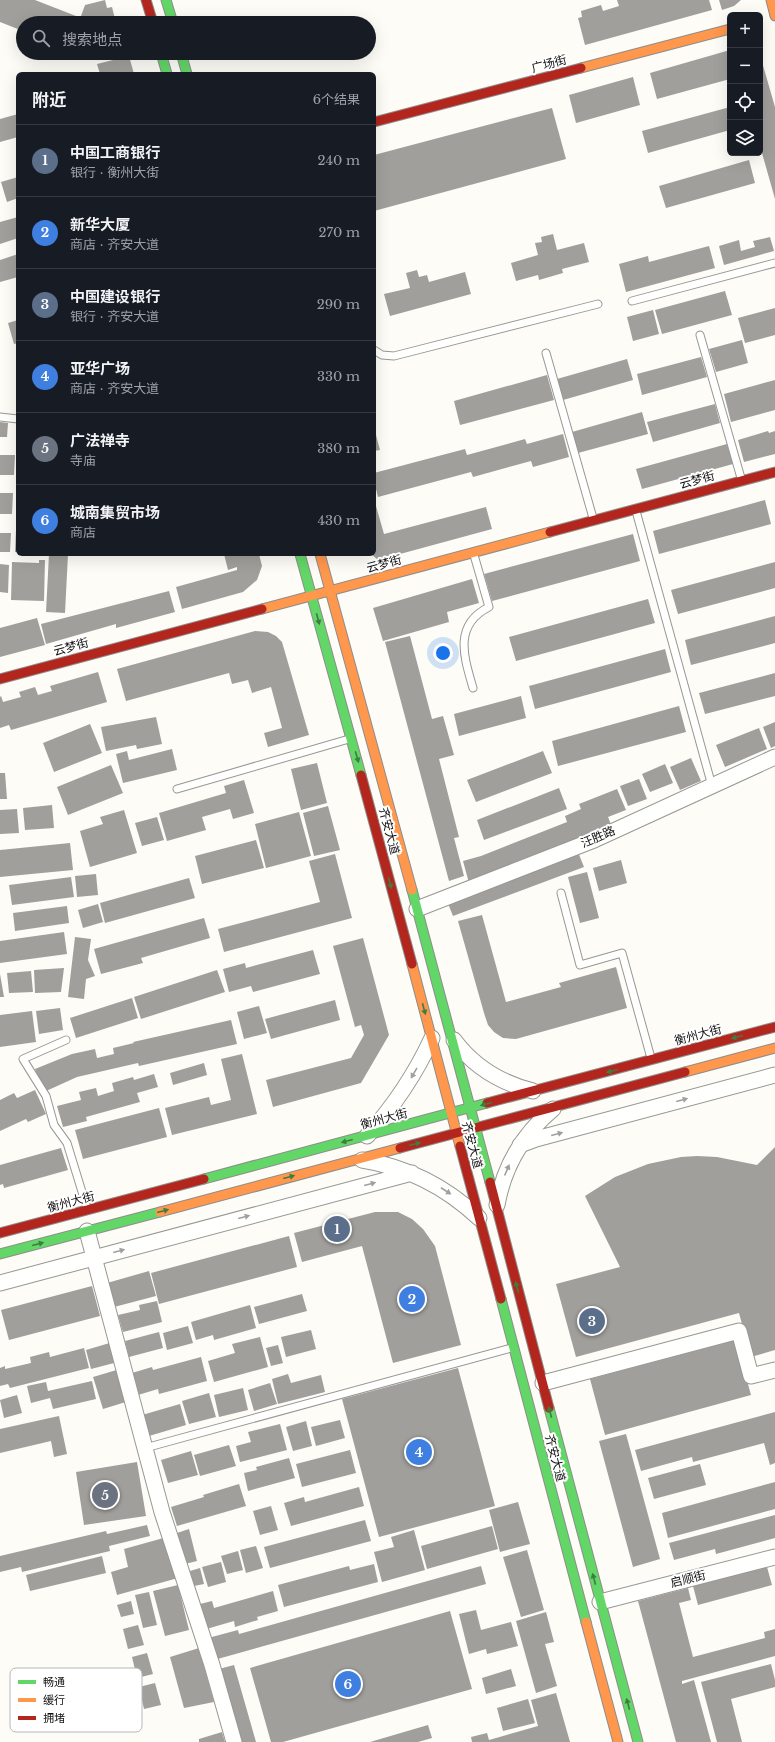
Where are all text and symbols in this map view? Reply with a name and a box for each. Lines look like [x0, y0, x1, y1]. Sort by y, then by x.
map controls [727, 12, 763, 156]
button: + [727, 12, 763, 48]
search box [16, 16, 376, 60]
icon: search [30, 27, 52, 49]
text: 搜索地点 [62, 30, 122, 49]
button: − [727, 48, 763, 84]
street label: 广场街 [530, 52, 568, 75]
button: locate [727, 84, 763, 120]
text: 附近 [32, 90, 66, 111]
text: 6个结果 [313, 91, 360, 108]
button: layers [727, 120, 763, 156]
text: 中国工商银行 [70, 143, 160, 162]
text: 1 [42, 152, 48, 169]
text: 240 m [317, 152, 360, 169]
text: 银行 · 衡州大街 [70, 164, 159, 181]
text: 新华大厦 [70, 215, 130, 234]
text: 2 [41, 224, 49, 241]
text: 270 m [319, 224, 360, 241]
text: 商店 · 齐安大道 [70, 236, 159, 253]
text: 中国建设银行 [70, 287, 160, 306]
text: 3 [41, 296, 49, 313]
text: 290 m [317, 296, 360, 313]
text: 银行 · 齐安大道 [70, 308, 159, 325]
text: 亚华广场 [70, 359, 130, 378]
text: 4 [41, 368, 49, 385]
text: 330 m [317, 368, 360, 385]
text: 商店 · 齐安大道 [70, 380, 159, 397]
text: 广法禅寺 [70, 431, 130, 450]
text: 5 [41, 440, 49, 457]
text: 380 m [317, 440, 360, 457]
text: 寺庙 [70, 452, 96, 469]
street label: 云梦街 [678, 468, 716, 491]
text: 城南集贸市场 [70, 503, 160, 522]
text: 6 [41, 512, 49, 529]
text: 430 m [317, 512, 360, 529]
text: 商店 [70, 524, 96, 541]
street label: 云梦街 [365, 552, 403, 575]
one-way arrow [315, 613, 321, 625]
street label: 云梦街 [52, 635, 90, 658]
your location [433, 643, 453, 663]
one-way arrow [354, 752, 360, 764]
street label: 齐安大道 [376, 806, 403, 856]
street label: 汪胜路 [578, 823, 617, 850]
one-way arrow [388, 877, 394, 889]
one-way arrow [421, 1003, 427, 1015]
street label: 衡州大街 [673, 1021, 723, 1048]
one-way arrow [731, 1034, 743, 1040]
one-way arrow [411, 1067, 418, 1079]
one-way arrow [605, 1068, 618, 1074]
one-way arrow [677, 1097, 689, 1103]
one-way arrow [480, 1101, 492, 1107]
street label: 衡州大街 [359, 1105, 409, 1132]
street label: 齐安大道 [459, 1120, 486, 1170]
one-way arrow [551, 1130, 563, 1136]
one-way arrow [341, 1138, 353, 1144]
one-way arrow [409, 1141, 421, 1147]
one-way arrow [504, 1164, 510, 1176]
one-way arrow [283, 1174, 295, 1180]
one-way arrow [364, 1180, 376, 1186]
street label: 衡州大街 [46, 1188, 96, 1215]
one-way arrow [440, 1188, 452, 1195]
one-way arrow [158, 1208, 170, 1214]
one-way arrow [239, 1214, 251, 1220]
pin: 1 [324, 1214, 350, 1244]
one-way arrow [32, 1241, 44, 1247]
one-way arrow [113, 1248, 125, 1254]
one-way arrow [514, 1280, 520, 1292]
pin: 2 [399, 1284, 425, 1314]
pin: 3 [579, 1306, 605, 1336]
one-way arrow [547, 1406, 553, 1419]
street label: 齐安大道 [542, 1433, 569, 1483]
pin: 4 [406, 1437, 432, 1467]
pin: 5 [92, 1480, 118, 1510]
street label: 启顺街 [669, 1567, 707, 1590]
one-way arrow [591, 1572, 597, 1585]
legend [10, 1668, 142, 1732]
pin: 6 [335, 1669, 361, 1699]
text: 畅通 [43, 1675, 65, 1689]
text: 缓行 [43, 1693, 65, 1707]
one-way arrow [625, 1698, 631, 1710]
text: 拥堵 [43, 1711, 65, 1725]

